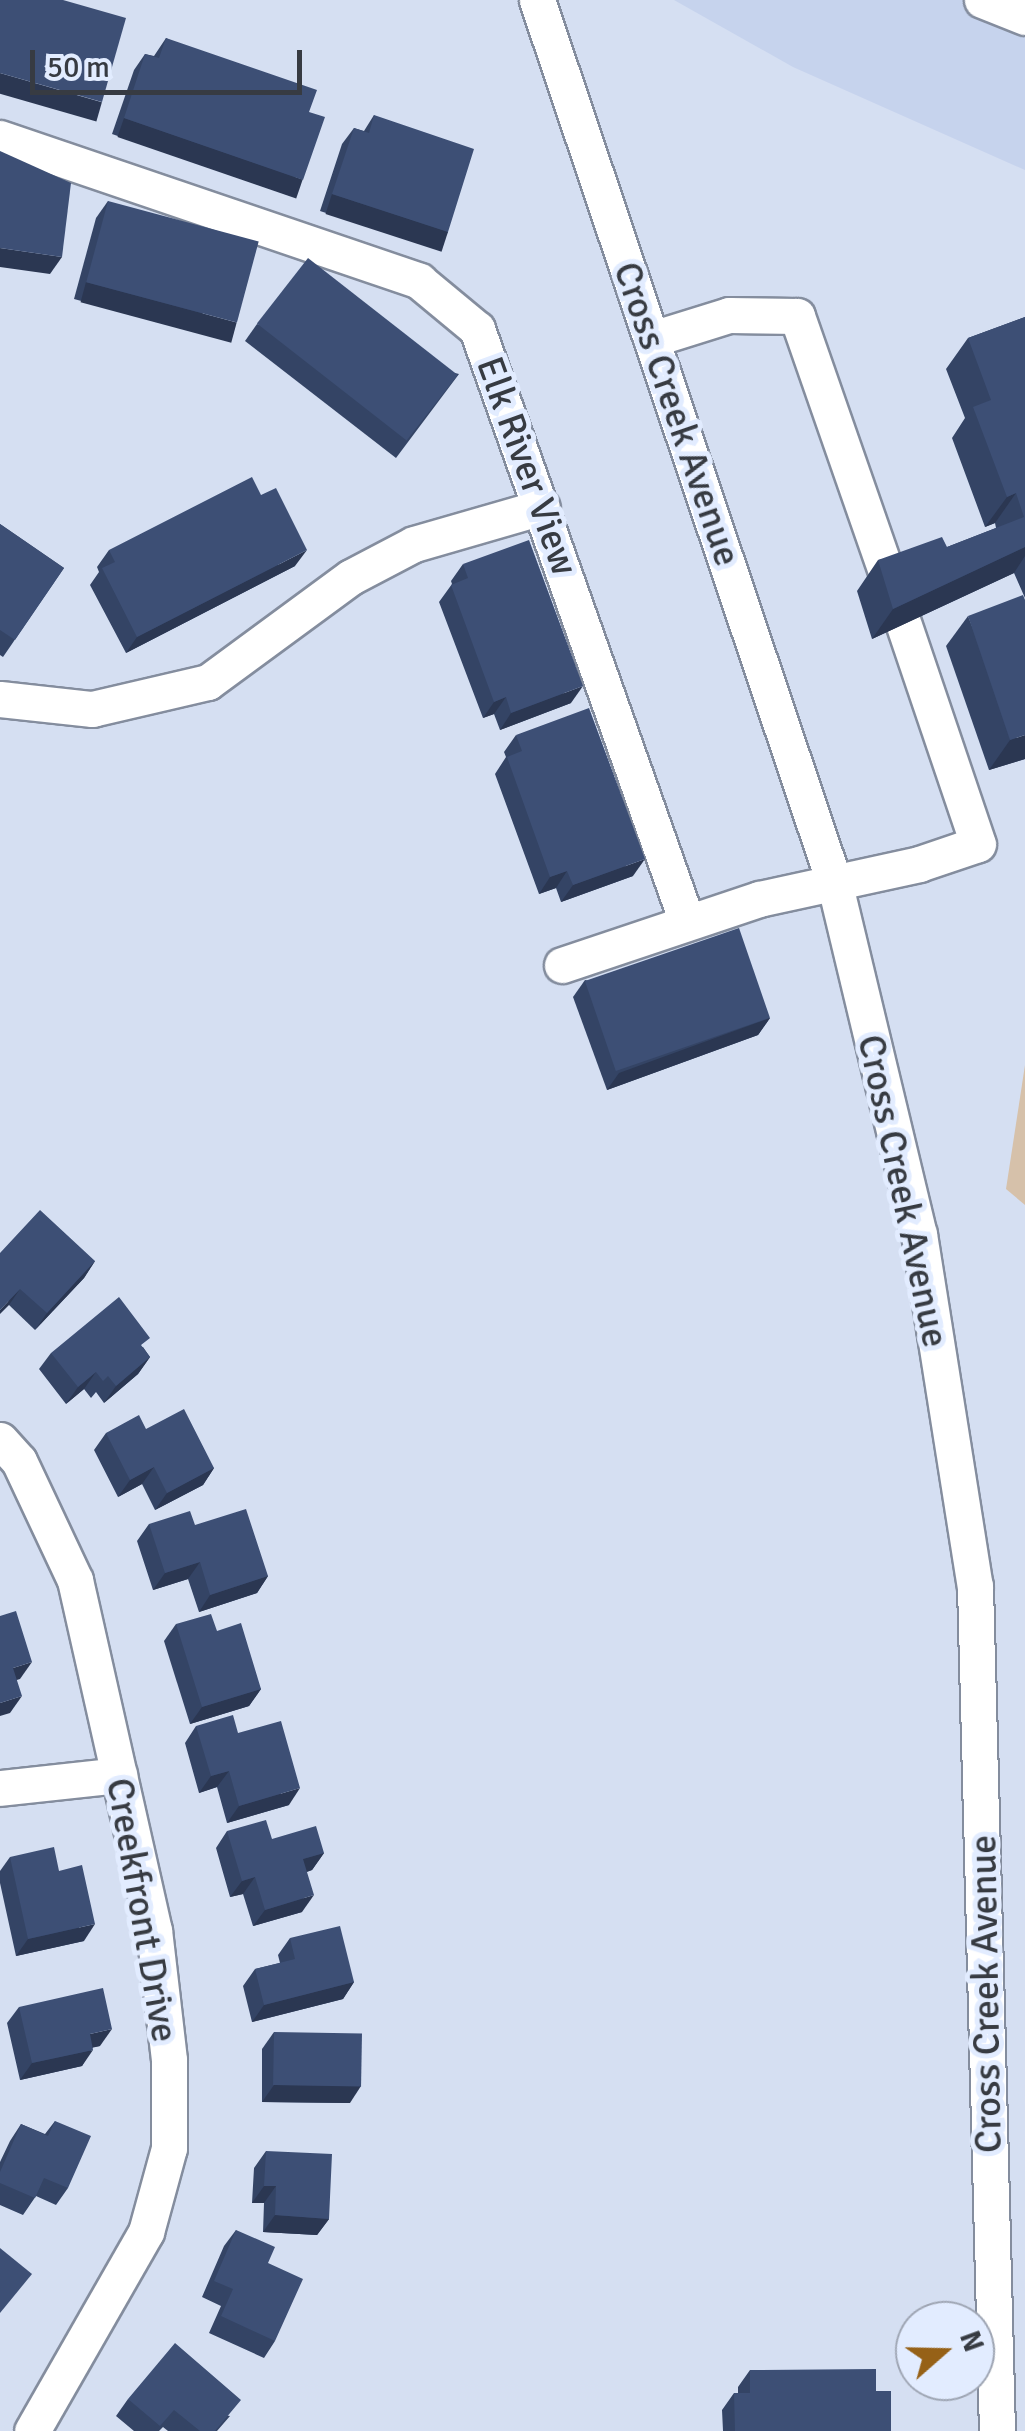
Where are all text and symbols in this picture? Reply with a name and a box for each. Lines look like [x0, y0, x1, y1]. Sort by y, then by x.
scale bar [35, 30, 308, 92]
text: 50 m [47, 49, 110, 86]
street label: Cross Creek Avenue [604, 256, 750, 572]
street label: Elk River View [466, 351, 588, 581]
street label: Cross Creek Avenue [848, 1031, 958, 1351]
street label: Creekfront Drive [96, 1774, 188, 2046]
street label: Cross Creek Avenue [960, 1835, 1012, 2153]
north arrow [895, 2301, 995, 2401]
text: N [952, 2326, 991, 2356]

